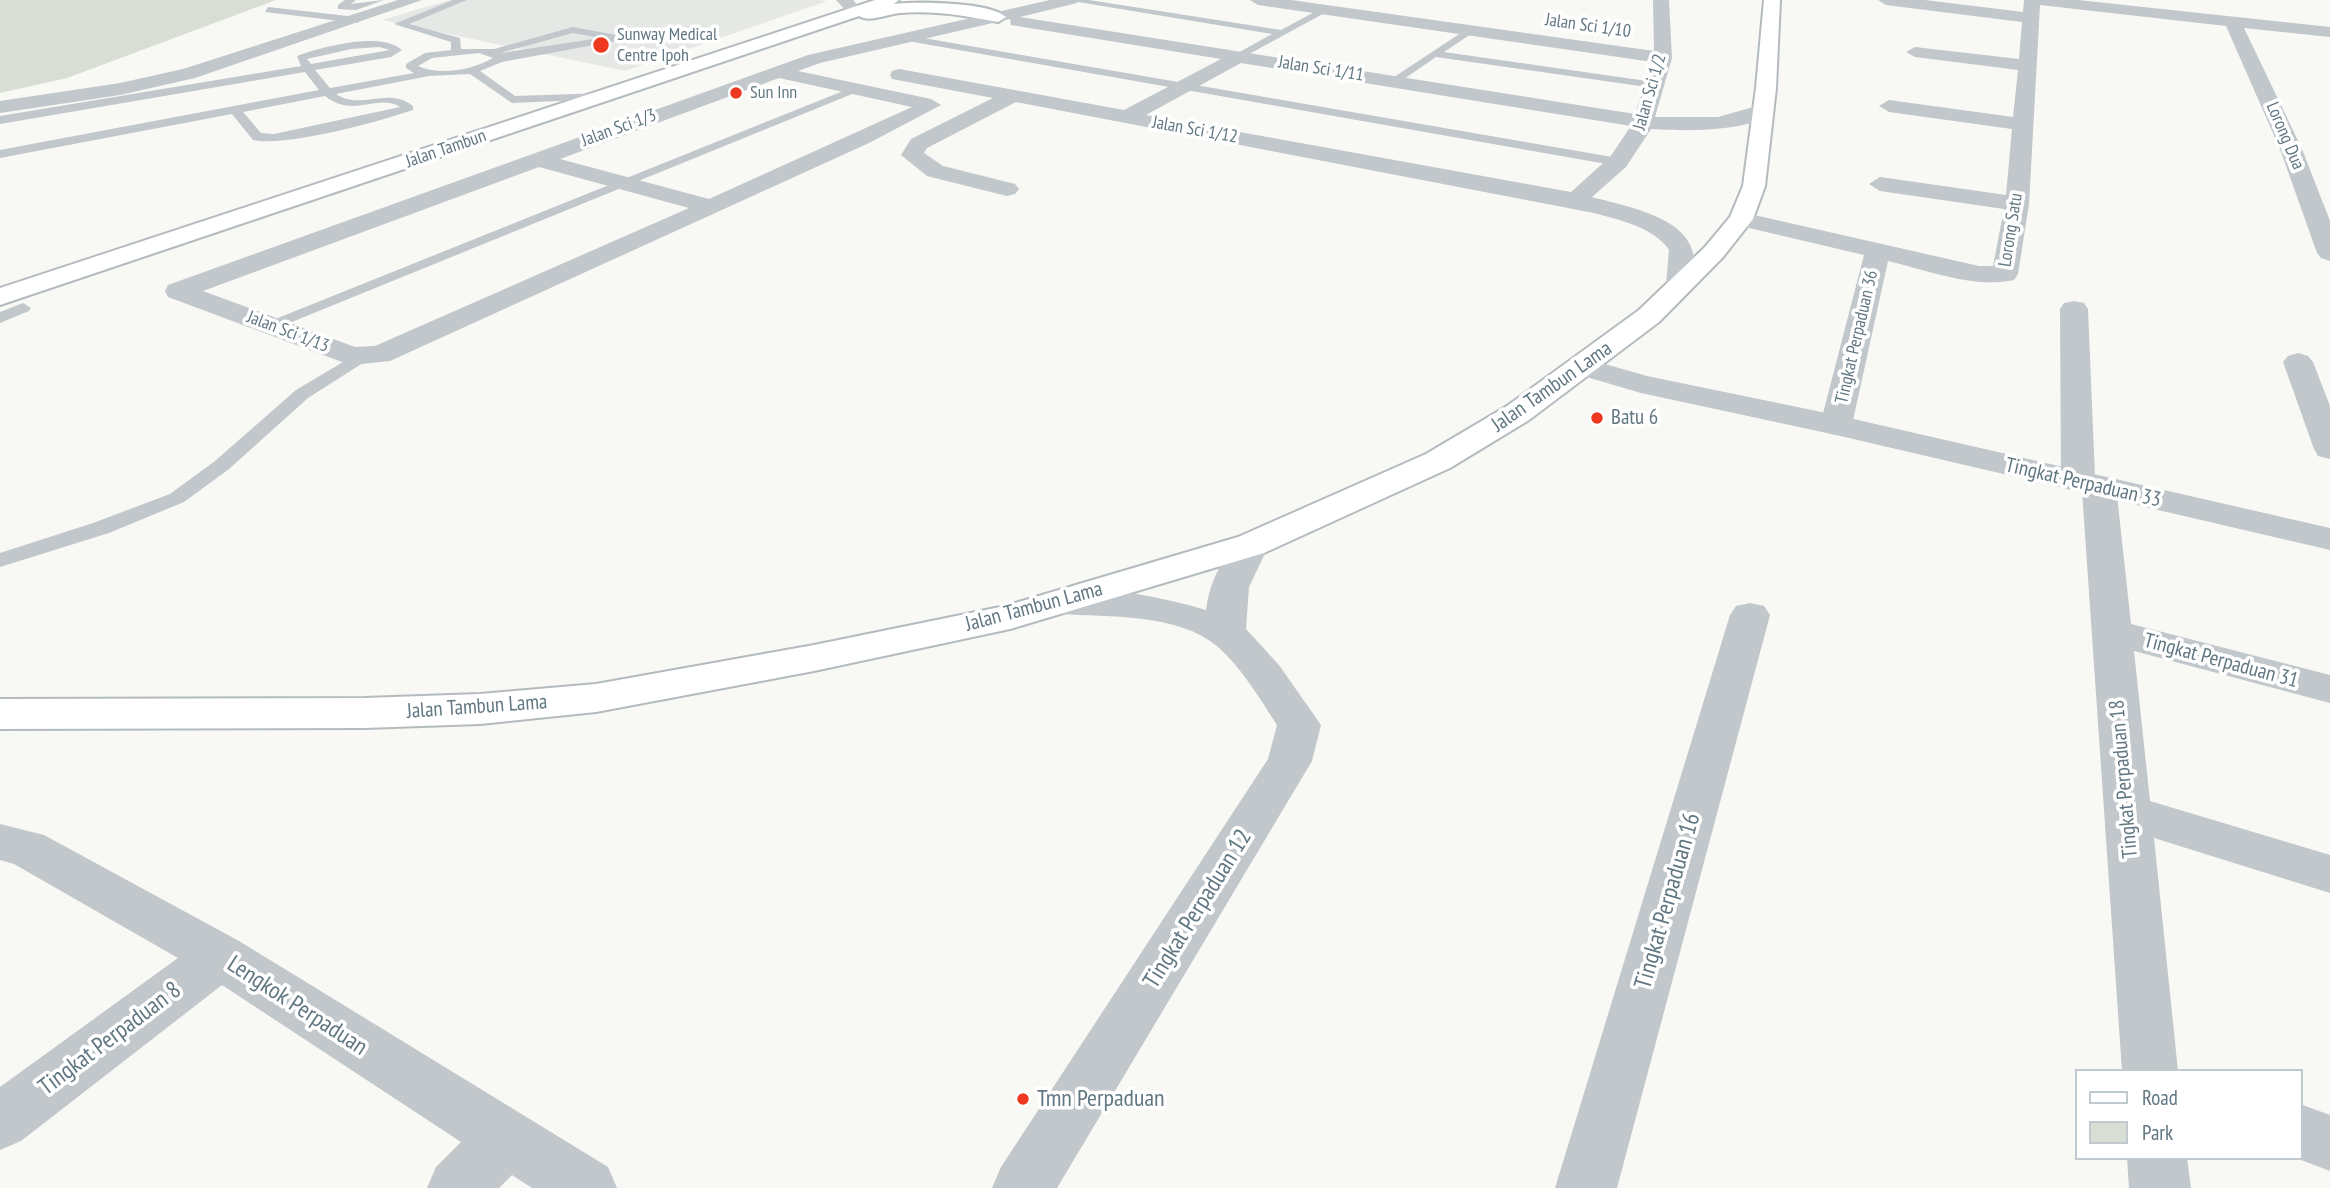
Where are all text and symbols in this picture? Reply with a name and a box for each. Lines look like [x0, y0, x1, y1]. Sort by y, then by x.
street label: Jalan Sci 1/10 [1544, 9, 1632, 43]
place label: Sunway Medical Centre Ipoh [617, 24, 717, 66]
marker: Sunway Medical Centre Ipoh [591, 35, 611, 55]
street label: Jalan Sci 1/11 [1277, 52, 1365, 86]
street label: Jalan Sci 1/2 [1629, 52, 1671, 132]
place label: Sun Inn [750, 82, 797, 104]
marker: Sun Inn [728, 85, 744, 101]
street label: Lorong Dua [2261, 99, 2309, 173]
street label: Jalan Sci 1/3 [579, 105, 659, 151]
street label: Jalan Sci 1/12 [1151, 112, 1239, 148]
street label: Jalan Tambun [403, 125, 489, 173]
street label: Lorong Satu [1995, 192, 2027, 268]
street label: Tingkat Perpaduan 36 [1831, 268, 1883, 406]
street label: Jalan Sci 1/13 [244, 306, 332, 358]
street label: Jalan Tambun Lama [1487, 336, 1617, 438]
place label: Batu 6 [1611, 405, 1658, 431]
marker: Batu 6 [1589, 410, 1605, 426]
street label: Tingkat Perpaduan 33 [2003, 453, 2163, 513]
street label: Jalan Tambun Lama [963, 577, 1105, 637]
street label: Tingkat Perpaduan 31 [2141, 628, 2301, 694]
street label: Jalan Tambun Lama [406, 690, 548, 724]
street label: Tingkat Perpaduan 18 [2105, 699, 2143, 859]
street label: Tingkat Perpaduan 16 [1629, 810, 1707, 992]
street label: Tingkat Perpaduan 12 [1138, 824, 1258, 994]
street label: Lengkok Perpaduan [222, 950, 372, 1062]
street label: Tingkat Perpaduan 8 [33, 976, 187, 1102]
legend [2074, 1069, 2302, 1160]
text: Road [2142, 1084, 2178, 1111]
place label: Tmn Perpaduan [1037, 1085, 1165, 1113]
marker: Tmn Perpaduan [1015, 1091, 1031, 1107]
text: Park [2142, 1119, 2173, 1146]

